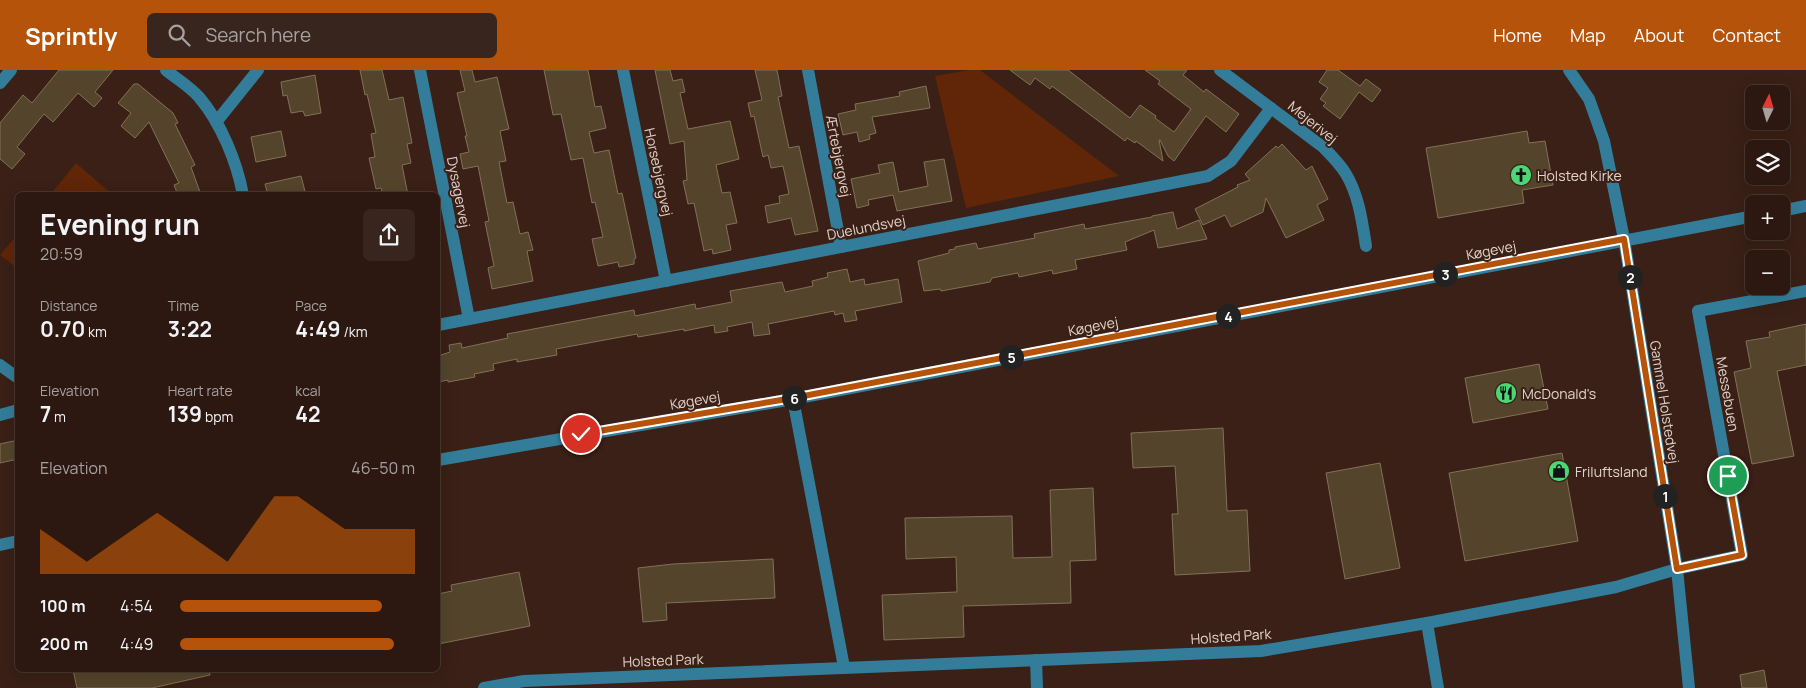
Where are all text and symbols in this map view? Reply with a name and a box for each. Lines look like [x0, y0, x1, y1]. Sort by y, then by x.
search box [147, 13, 497, 58]
text: Sprintly [25, 19, 117, 52]
icon: search [165, 21, 193, 49]
text: Search here [205, 22, 311, 48]
text: Home [1493, 23, 1542, 47]
text: Map [1570, 23, 1606, 47]
text: About [1634, 23, 1684, 47]
text: Contact [1712, 23, 1781, 47]
north arrow [1745, 85, 1790, 130]
map controls [1745, 85, 1790, 295]
street label: Mejerivej [1284, 96, 1342, 148]
street label: Ærtebjergvej [822, 113, 856, 199]
street label: Horsebjergvej [640, 126, 678, 218]
button: layers [1745, 140, 1790, 185]
street label: Dysagervej [443, 155, 475, 229]
church icon: Holsted Kirke [1509, 163, 1533, 187]
place label: Holsted Kirke [1537, 166, 1622, 185]
button: + [1745, 195, 1790, 240]
text: Evening run [40, 205, 200, 243]
button: share [363, 209, 415, 261]
street label: Duelundsvej [825, 210, 907, 244]
street label: Køgevej [1464, 236, 1518, 264]
text: 20:59 [40, 243, 83, 265]
button: − [1745, 250, 1790, 295]
pin: 3 [1432, 262, 1458, 286]
pin: 2 [1618, 264, 1642, 290]
text: 3 [1441, 265, 1450, 284]
text: 2 [1626, 268, 1635, 287]
text: Distance [40, 296, 97, 315]
text: Time [168, 296, 199, 315]
text: Pace [295, 296, 327, 315]
pin: 4 [1216, 304, 1240, 328]
text: 4 [1224, 307, 1233, 326]
street label: Køgevej [1066, 312, 1120, 340]
text: 0.70 [40, 315, 85, 343]
text: 3:22 [168, 315, 212, 343]
text: 4:49 [295, 315, 341, 343]
text: km [85, 322, 107, 341]
text: /km [341, 322, 368, 341]
street label: Gammel Holstedvej [1646, 339, 1684, 465]
pin: 5 [998, 344, 1024, 370]
text: 5 [1007, 348, 1016, 367]
street label: Messebuen [1712, 355, 1744, 433]
text: Elevation [40, 381, 99, 400]
text: Heart rate [168, 381, 233, 400]
text: kcal [295, 381, 321, 400]
restaurant icon: McDonald's [1494, 381, 1518, 405]
place label: McDonald's [1522, 384, 1596, 403]
street label: Køgevej [668, 386, 722, 414]
pin: 6 [782, 386, 806, 410]
text: 6 [790, 389, 799, 408]
text: 7 [40, 400, 51, 428]
text: 139 [168, 400, 202, 428]
text: 42 [295, 400, 321, 428]
text: m [51, 407, 66, 426]
text: bpm [202, 407, 233, 426]
pin [560, 413, 602, 455]
icon: check [567, 420, 595, 448]
pin [1707, 455, 1749, 497]
text: Elevation [40, 457, 108, 479]
text: 46–50 m [351, 457, 415, 479]
shop icon: Friluftsland [1547, 459, 1571, 483]
place label: Friluftsland [1575, 462, 1647, 481]
icon: arrive [1714, 462, 1742, 490]
pin: 1 [1652, 484, 1678, 508]
text: 1 [1662, 487, 1669, 506]
text: 100 m [40, 595, 86, 617]
text: 4:54 [120, 595, 153, 617]
street label: Holsted Park [1190, 624, 1273, 648]
text: 200 m [40, 633, 88, 655]
text: 4:49 [120, 633, 153, 655]
street label: Holsted Park [622, 649, 705, 671]

